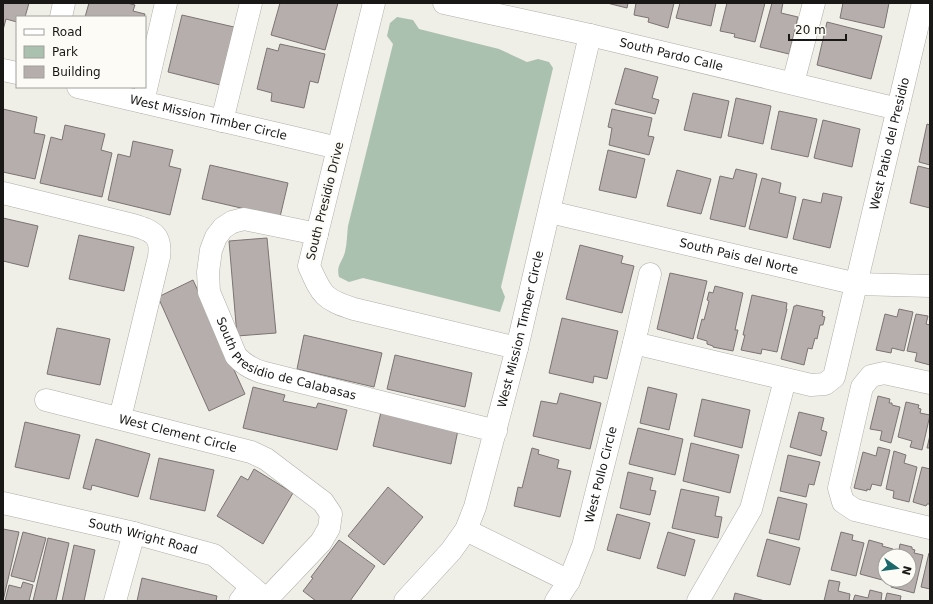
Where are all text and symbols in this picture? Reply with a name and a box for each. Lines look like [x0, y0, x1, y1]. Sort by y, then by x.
legend [16, 16, 146, 88]
scale bar [789, 16, 846, 42]
text: 20 m [795, 23, 826, 37]
text: Road [52, 25, 82, 39]
street label: South Pardo Calle [618, 35, 724, 74]
text: Park [52, 45, 78, 59]
text: Building [52, 65, 101, 79]
street label: West Patio del Presidio [867, 76, 912, 211]
street label: West Mission Timber Circle [128, 92, 289, 143]
street label: South Presidio Drive [304, 140, 346, 262]
street label: South Pais del Norte [678, 236, 800, 277]
street label: West Mission Timber Circle [495, 249, 546, 409]
street label: South Presidio de Calabasas [213, 315, 358, 403]
street label: West Clement Circle [117, 412, 238, 455]
street label: West Pollo Circle [582, 425, 620, 525]
street label: South Wright Road [87, 516, 199, 557]
north arrow [877, 548, 917, 588]
text: N [899, 564, 914, 576]

